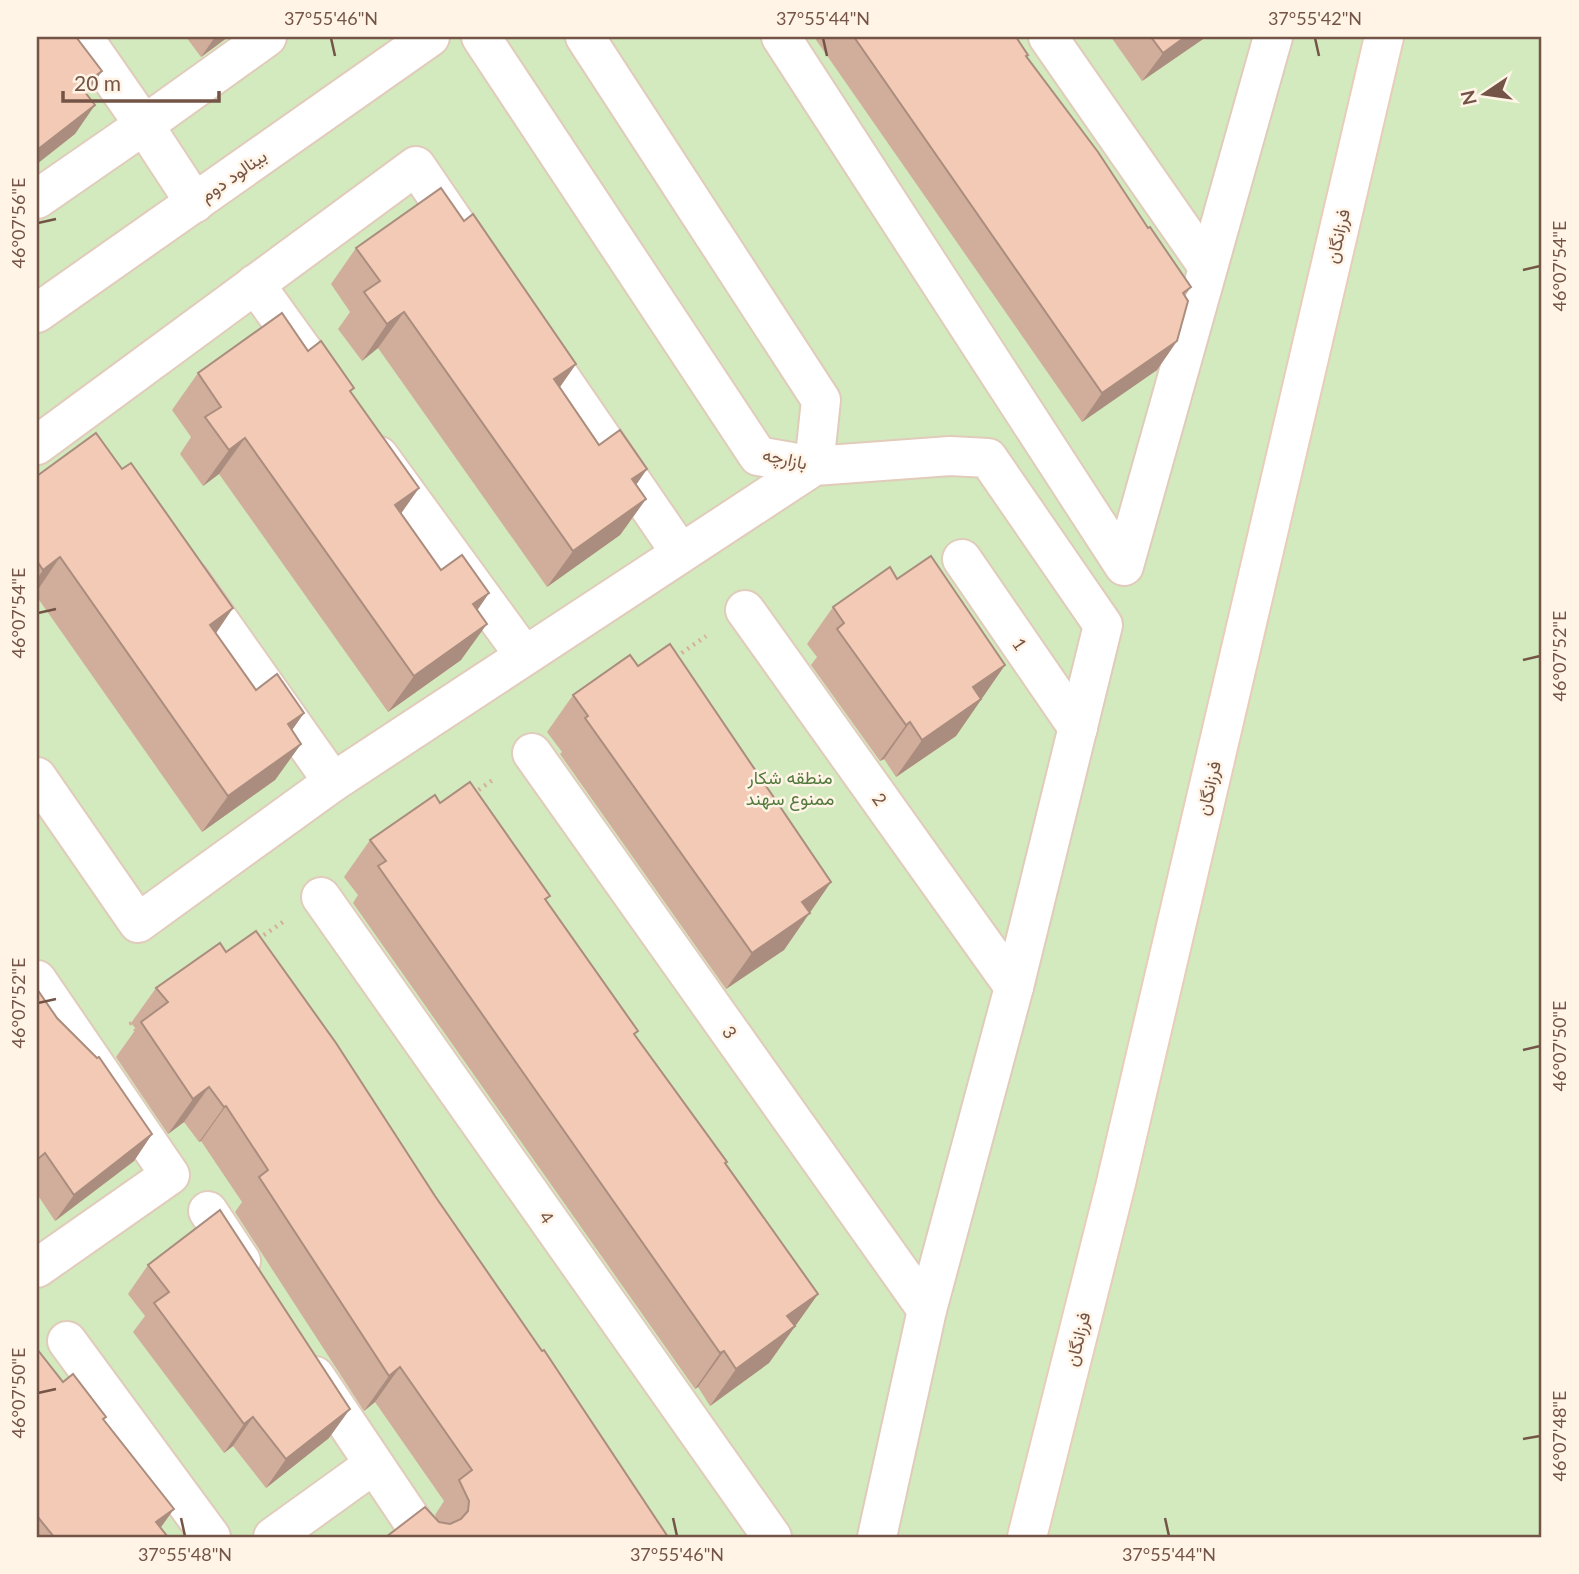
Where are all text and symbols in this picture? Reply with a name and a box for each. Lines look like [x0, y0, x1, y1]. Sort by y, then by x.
text: 37°55'46"N [284, 7, 378, 29]
text: 37°55'44"N [776, 7, 870, 29]
text: 37°55'42"N [1268, 7, 1362, 29]
scale bar [63, 60, 219, 104]
north arrow [1450, 60, 1520, 130]
text: 20 m [74, 70, 121, 95]
text: N [1455, 88, 1481, 108]
street label: بینالود دوم [195, 144, 272, 208]
text: 46°07'56"E [7, 178, 29, 268]
street label: فرزانگان [1320, 207, 1355, 266]
text: 46°07'54"E [1548, 221, 1570, 311]
street label: بازارچه [760, 443, 809, 475]
text: 46°07'54"E [7, 568, 29, 658]
text: 46°07'52"E [1548, 611, 1570, 701]
street label: 1 [1008, 634, 1032, 654]
street label: فرزانگان [1191, 759, 1226, 818]
park label: منطقه شکار ممنوع سهند [746, 766, 834, 811]
street label: 2 [868, 788, 892, 810]
text: 46°07'52"E [7, 958, 29, 1048]
text: 46°07'50"E [1548, 1001, 1570, 1091]
street label: 3 [718, 1021, 742, 1043]
street label: 4 [535, 1206, 559, 1228]
street label: فرزانگان [1060, 1310, 1095, 1369]
text: 46°07'50"E [7, 1348, 29, 1438]
text: 46°07'48"E [1548, 1391, 1570, 1481]
text: 37°55'48"N [138, 1543, 232, 1565]
text: 37°55'46"N [630, 1543, 724, 1565]
text: 37°55'44"N [1122, 1543, 1216, 1565]

